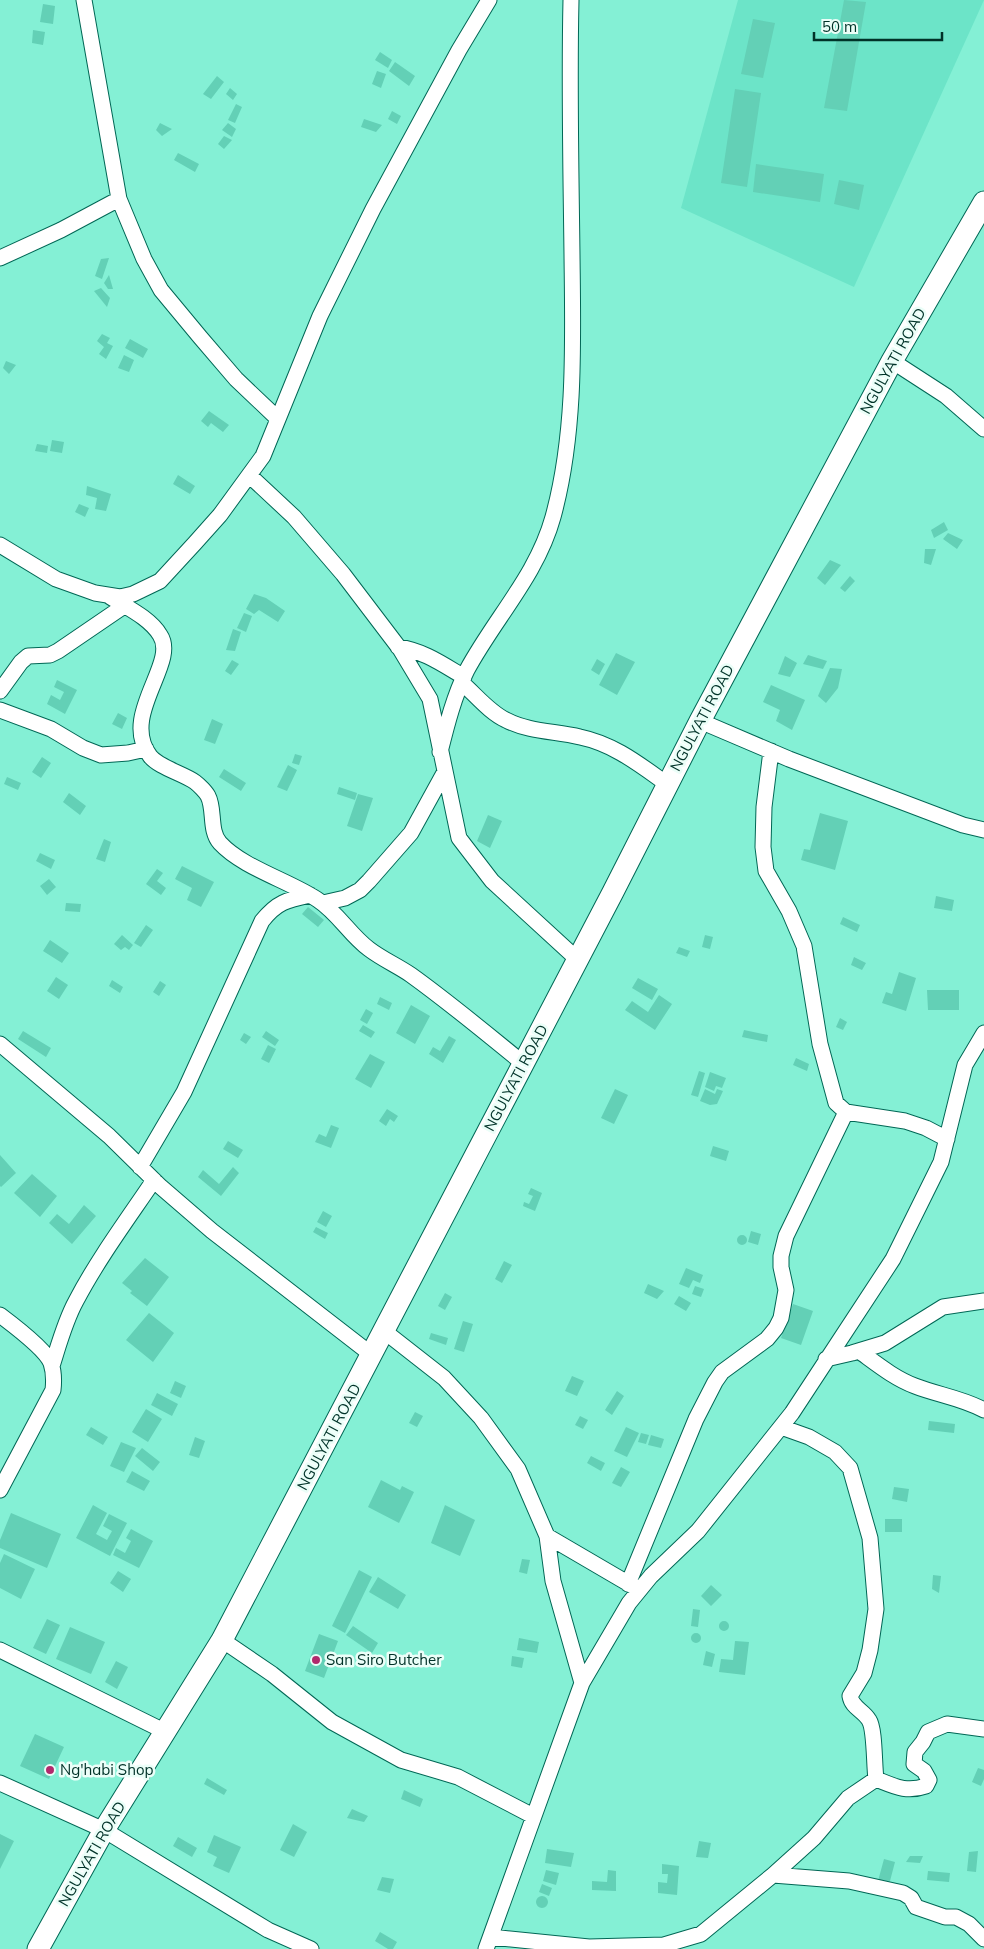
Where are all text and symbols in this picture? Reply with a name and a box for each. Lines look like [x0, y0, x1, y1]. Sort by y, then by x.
scale bar [814, 10, 942, 42]
text: 50 m [822, 17, 857, 36]
street label: NGULYATI ROAD [856, 304, 930, 417]
street label: NGULYATI ROAD [665, 661, 738, 774]
street label: NGULYATI ROAD [479, 1021, 552, 1134]
street label: NGULYATI ROAD [292, 1380, 365, 1493]
place label: San Siro Butcher [326, 1650, 442, 1669]
marker: San Siro Butcher [310, 1654, 322, 1666]
place label: Ng'habi Shop [60, 1760, 154, 1779]
marker: Ng'habi Shop [44, 1764, 56, 1776]
street label: NGULYATI ROAD [54, 1798, 129, 1910]

